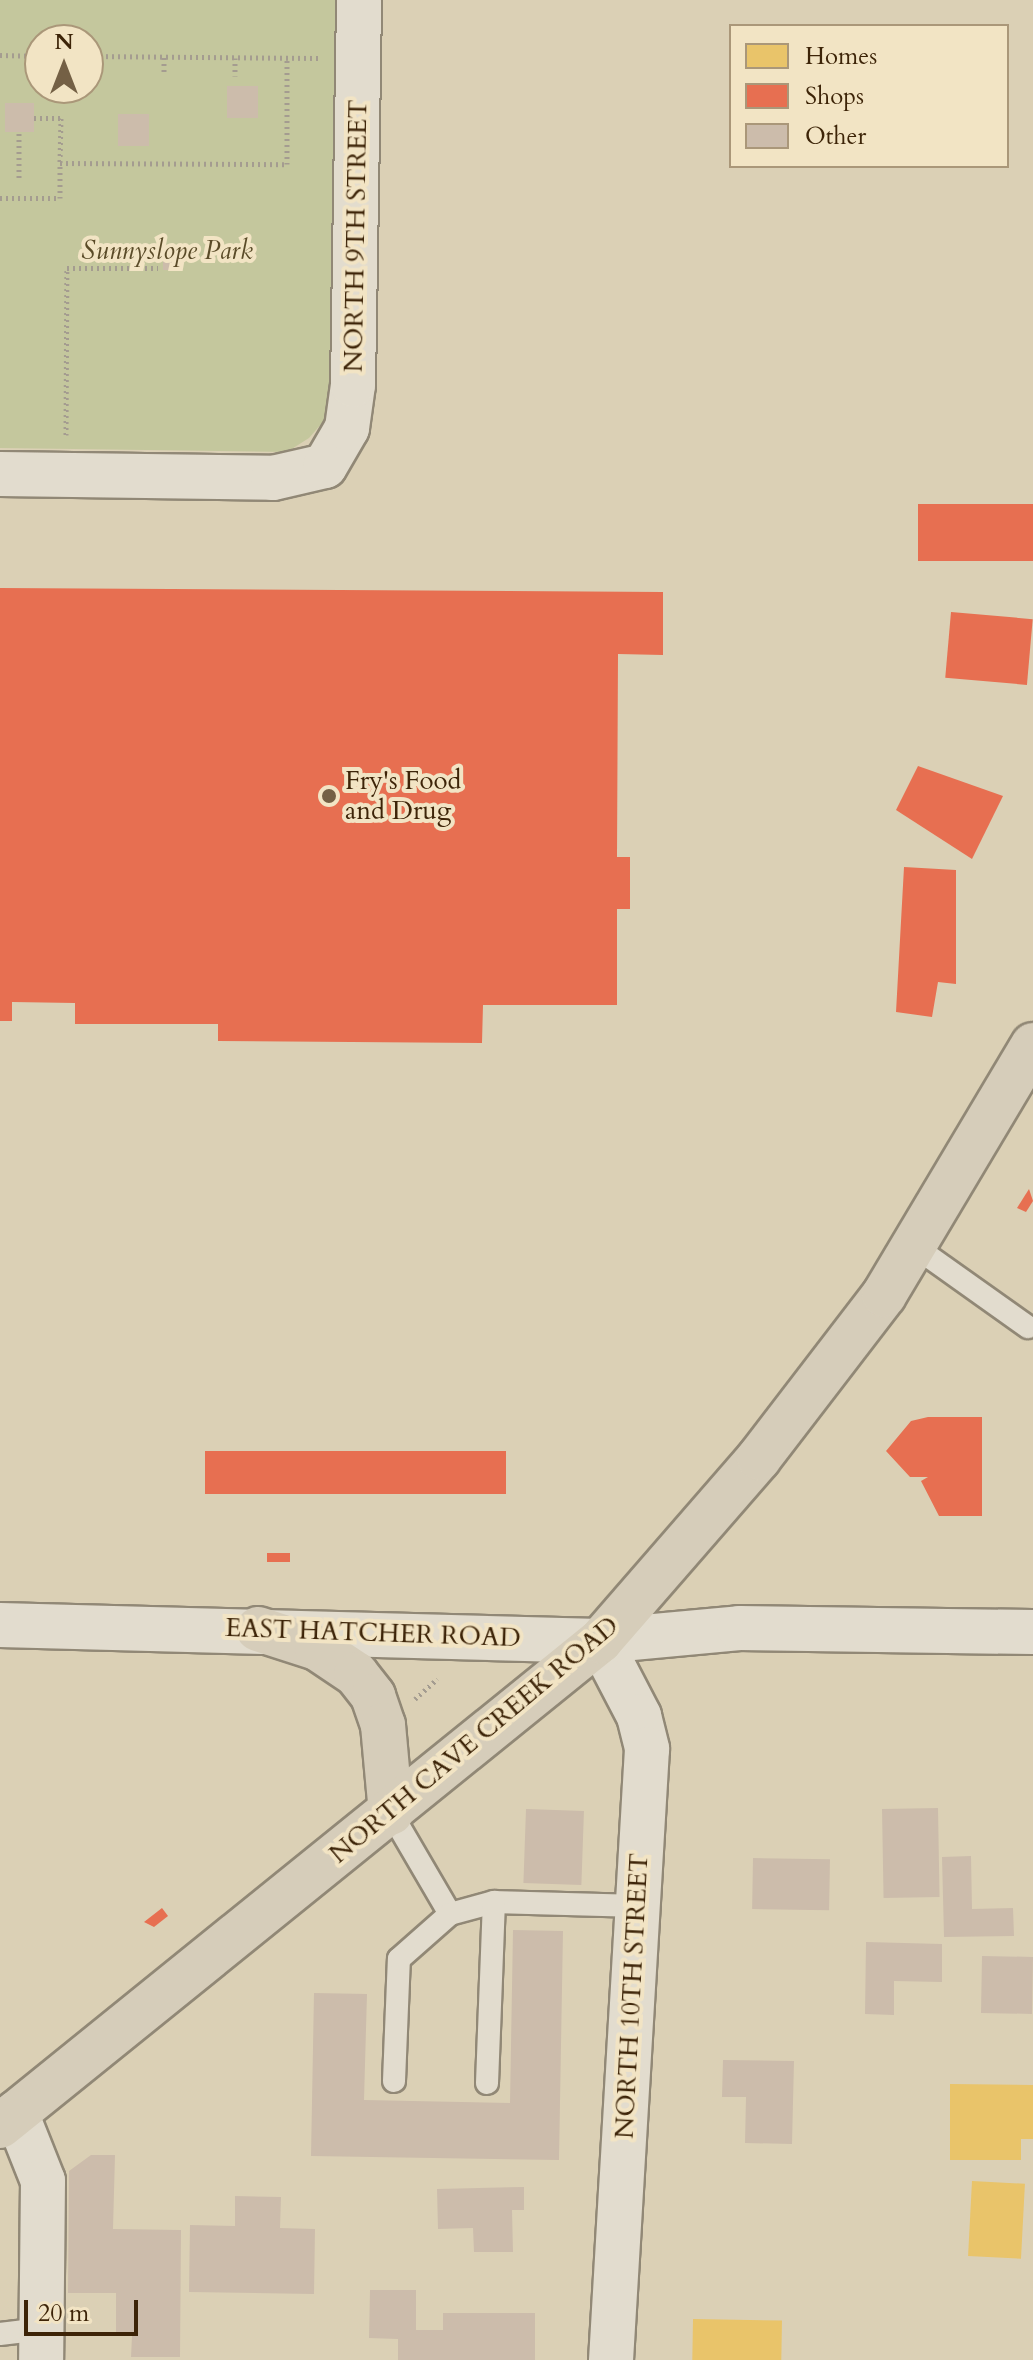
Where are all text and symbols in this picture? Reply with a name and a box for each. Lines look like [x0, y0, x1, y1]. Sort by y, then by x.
north arrow [24, 24, 104, 104]
legend [729, 24, 1009, 168]
text: N [54, 27, 74, 57]
text: Homes [805, 40, 877, 73]
text: Shops [805, 80, 864, 113]
street label: NORTH 9TH STREET [338, 99, 374, 373]
text: Other [805, 120, 866, 153]
park label: Sunnyslope Park [81, 235, 253, 267]
place label: Fry's Food and Drug [345, 765, 461, 826]
marker: Fry's Food and Drug [320, 787, 338, 805]
street label: NORTH CAVE CREEK ROAD [323, 1610, 625, 1870]
street label: EAST HATCHER ROAD [225, 1612, 521, 1654]
street label: NORTH 10TH STREET [609, 1852, 655, 2140]
scale bar [28, 2284, 142, 2334]
text: 20 m [38, 2297, 89, 2330]

